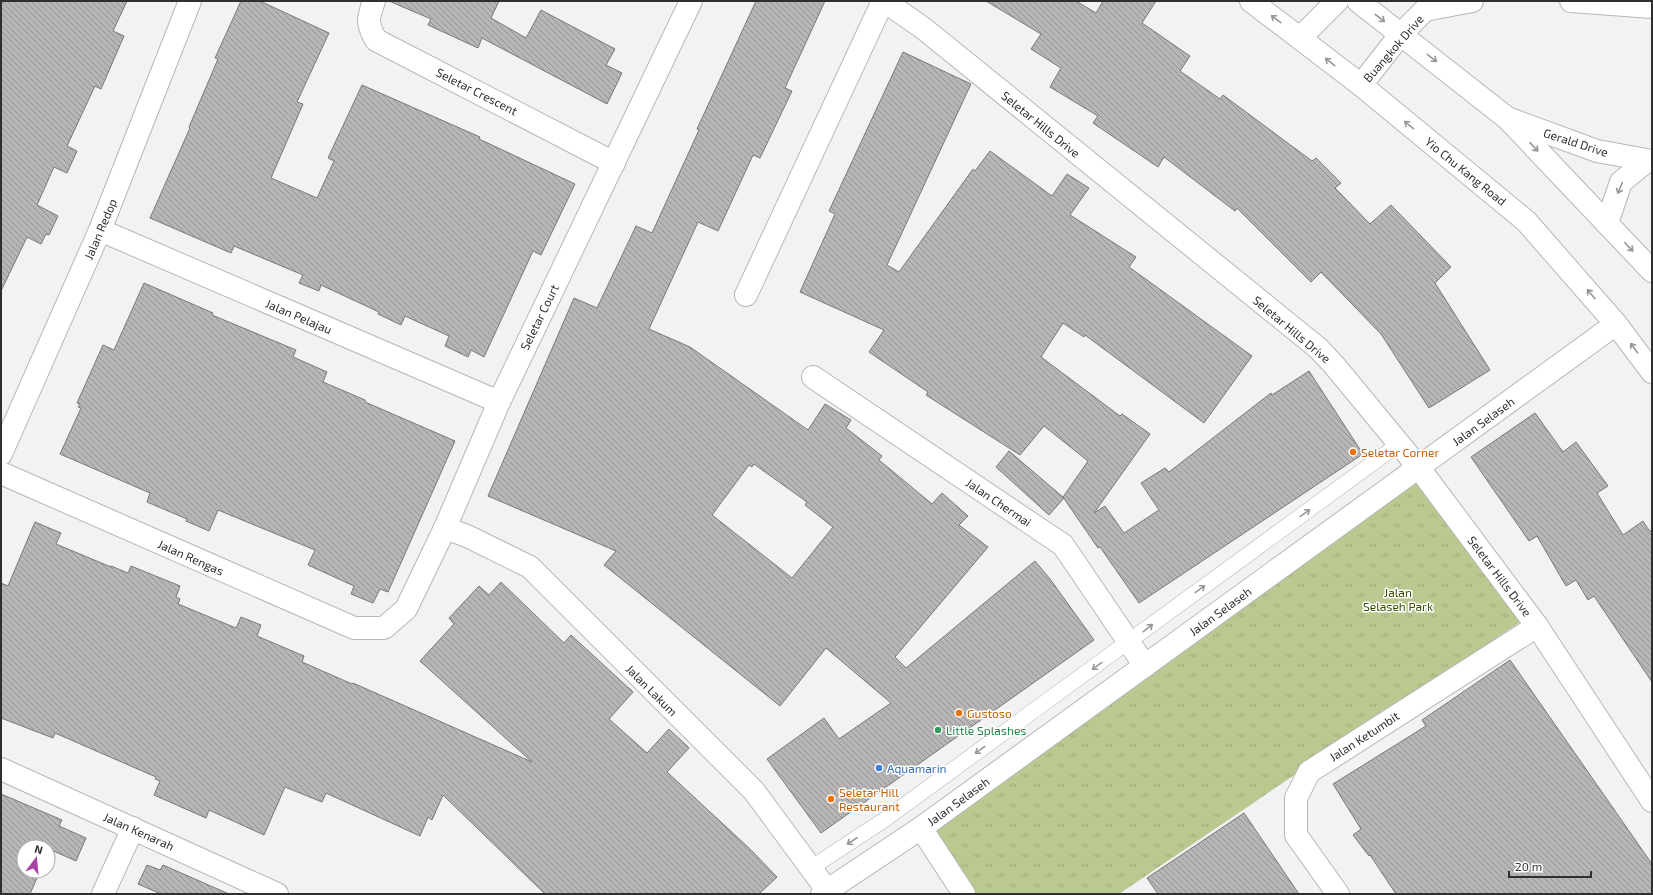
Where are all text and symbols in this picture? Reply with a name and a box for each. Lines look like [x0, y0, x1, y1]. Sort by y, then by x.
street label: Buangkok Drive [1360, 12, 1426, 84]
one-way arrow [1374, 13, 1385, 22]
one-way arrow [1270, 15, 1281, 24]
one-way arrow [1426, 54, 1437, 63]
one-way arrow [1325, 57, 1336, 66]
street label: Seletar Crescent [434, 64, 520, 118]
street label: Seletar Hills Drive [999, 88, 1083, 160]
one-way arrow [1404, 121, 1415, 129]
street label: Gerald Drive [1542, 125, 1610, 159]
street label: Yio Chu Kang Road [1423, 134, 1509, 208]
one-way arrow [1529, 142, 1539, 152]
one-way arrow [1616, 181, 1623, 193]
street label: Jalan Redop [81, 196, 119, 262]
one-way arrow [1625, 242, 1634, 252]
street label: Seletar Court [517, 281, 561, 352]
one-way arrow [1586, 289, 1595, 300]
street label: Seletar Hills Drive [1250, 292, 1334, 366]
street label: Jalan Pelajau [263, 296, 334, 337]
one-way arrow [1630, 342, 1638, 353]
street label: Jalan Selaseh [1449, 394, 1517, 448]
place label: Seletar Corner [1361, 445, 1439, 459]
marker: Seletar Corner [1348, 447, 1358, 457]
street label: Jalan Chermai [964, 475, 1034, 529]
one-way arrow [1299, 509, 1310, 517]
street label: Seletar Hills Drive [1465, 533, 1535, 619]
street label: Jalan Rengas [156, 536, 226, 578]
street label: Jalan Selaseh [1186, 584, 1254, 638]
one-way arrow [1194, 585, 1205, 593]
park label: Jalan Selaseh Park [1363, 585, 1433, 613]
one-way arrow [1143, 623, 1154, 632]
street label: Jalan Lakum [623, 661, 681, 719]
one-way arrow [1092, 662, 1103, 670]
place label: Gustoso [967, 706, 1012, 720]
marker: Gustoso [954, 708, 964, 718]
street label: Jalan Ketumbit [1327, 708, 1402, 764]
place label: Little Splashes [946, 723, 1026, 737]
marker: Little Splashes [933, 725, 943, 735]
one-way arrow [975, 746, 986, 754]
place label: Aquamarin [887, 761, 947, 775]
marker: Aquamarin [874, 763, 884, 773]
street label: Jalan Selaseh [924, 774, 992, 828]
place label: Seletar Hill Restaurant [839, 785, 900, 813]
marker: Seletar Hill Restaurant [826, 794, 836, 804]
street label: Jalan Kenarah [102, 809, 176, 853]
one-way arrow [846, 837, 857, 845]
north arrow [16, 839, 56, 879]
text: N [33, 842, 45, 856]
scale bar [1509, 853, 1591, 879]
text: 20 m [1515, 859, 1542, 873]

